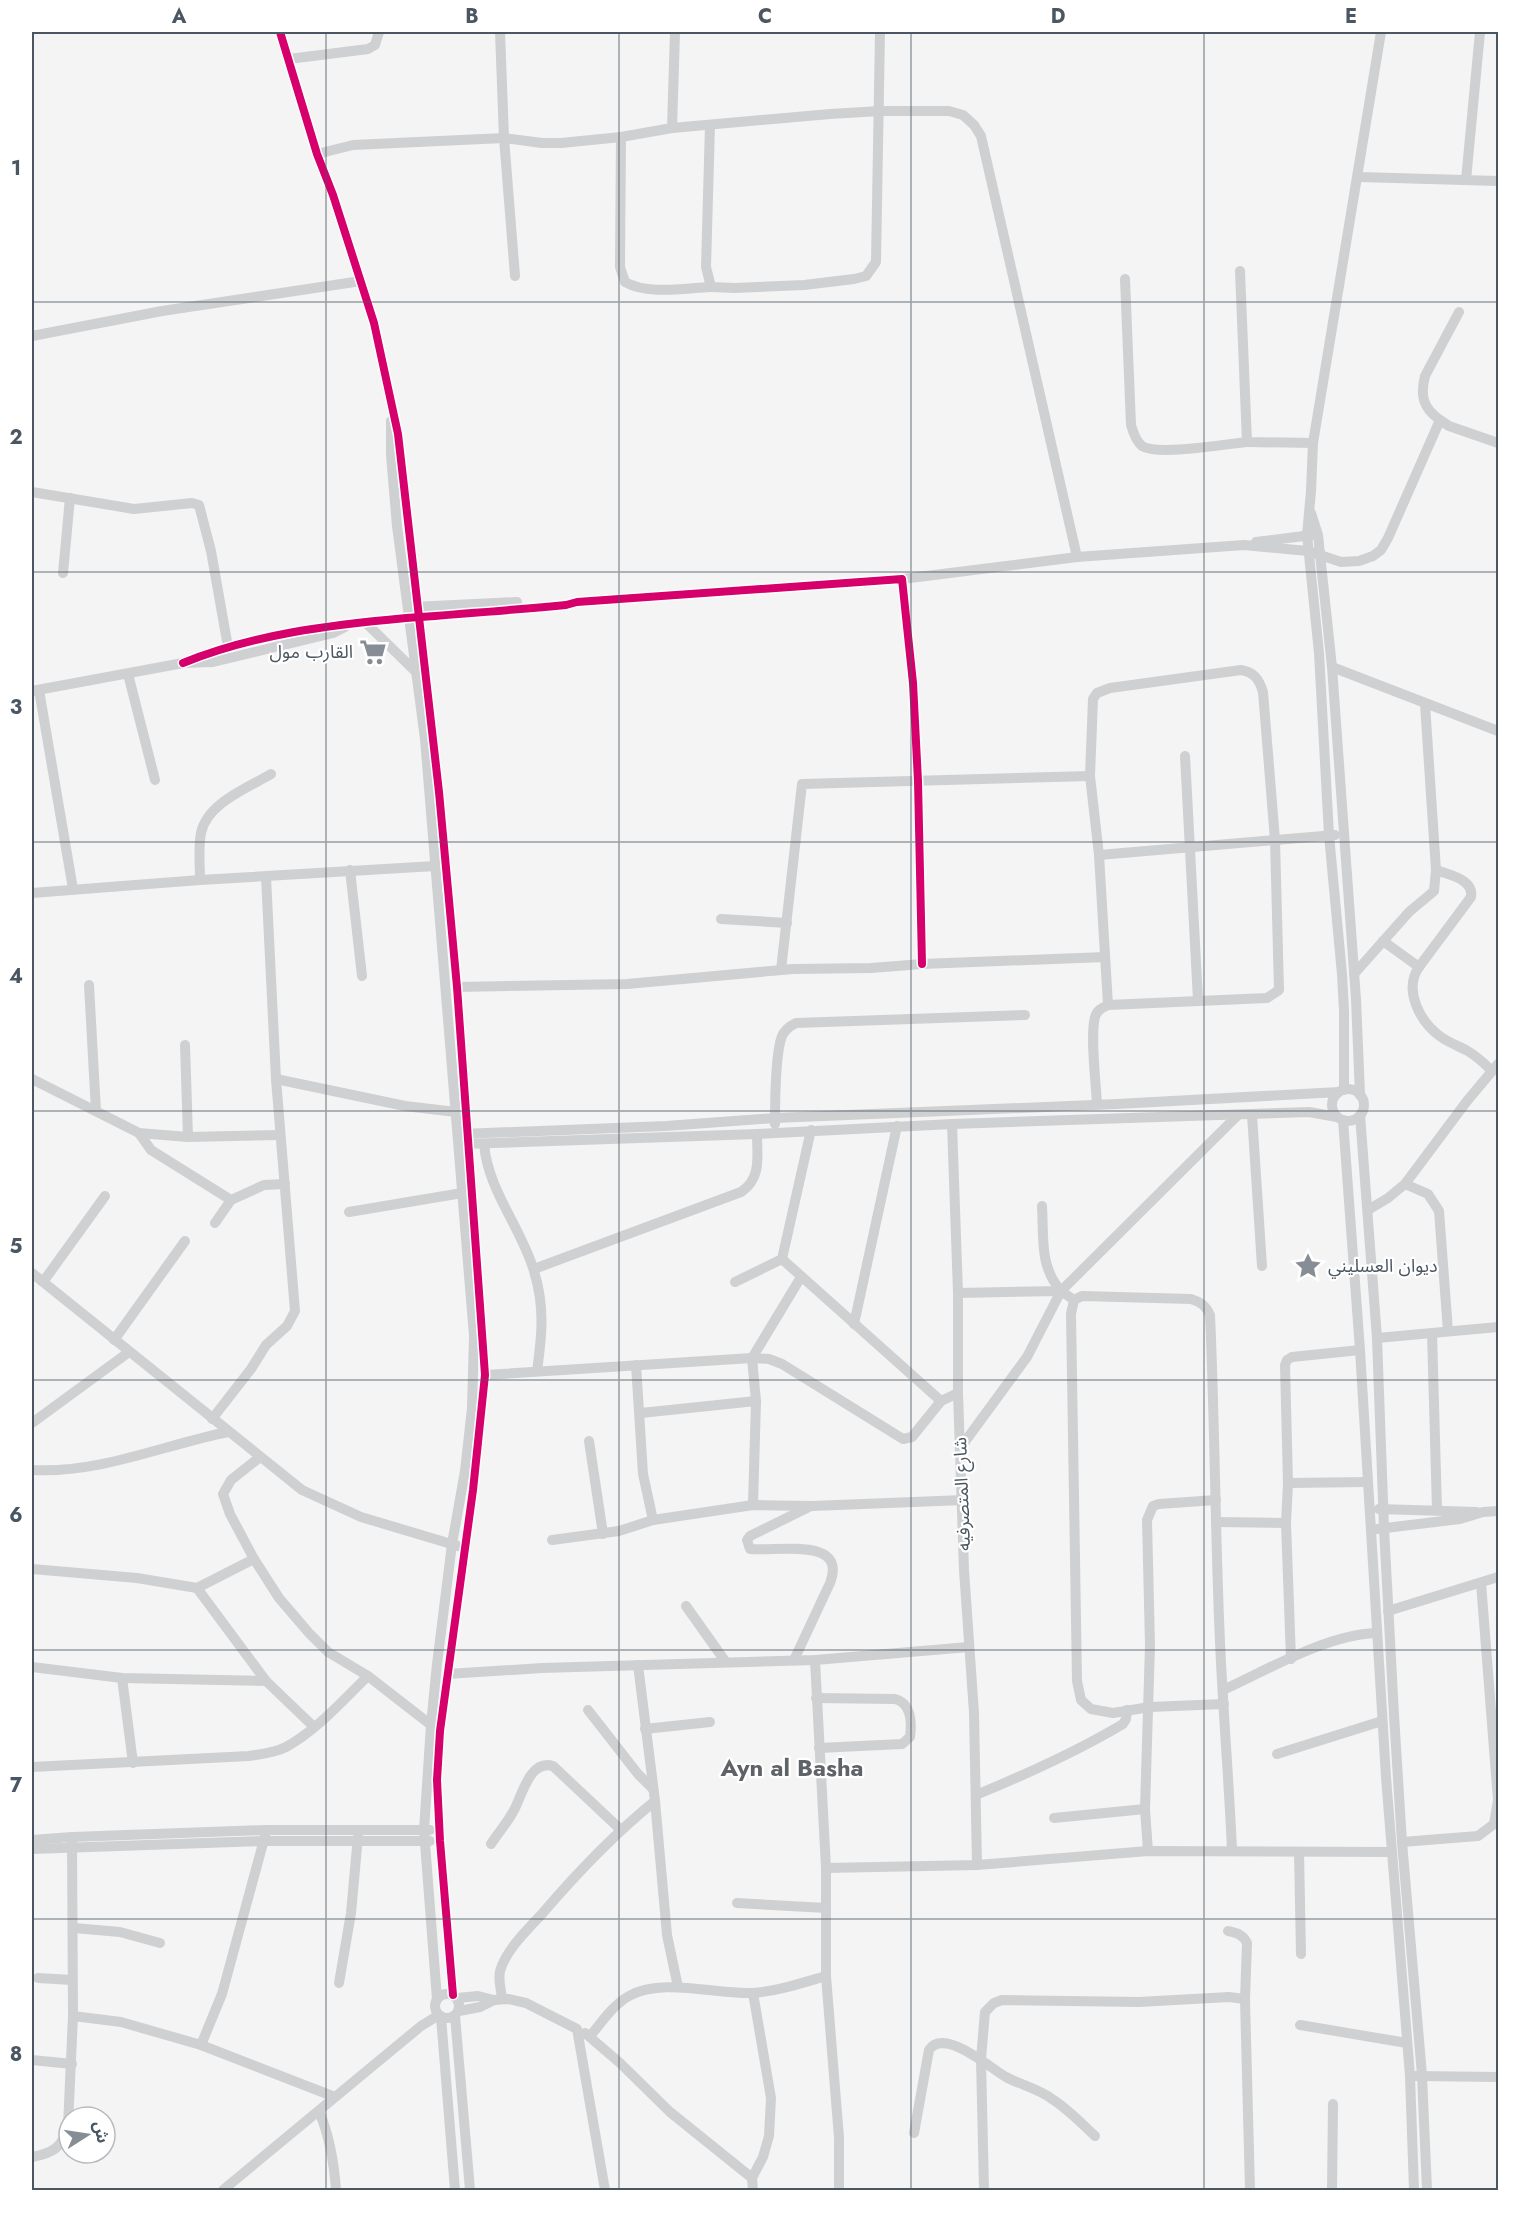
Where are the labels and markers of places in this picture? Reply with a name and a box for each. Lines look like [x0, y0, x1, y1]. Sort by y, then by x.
supermarket icon: القارب مول [358, 637, 388, 667]
place label: القارب مول [270, 639, 353, 665]
place icon: ديوان العسليني [1293, 1251, 1323, 1281]
place label: ديوان العسليني [1328, 1253, 1438, 1279]

